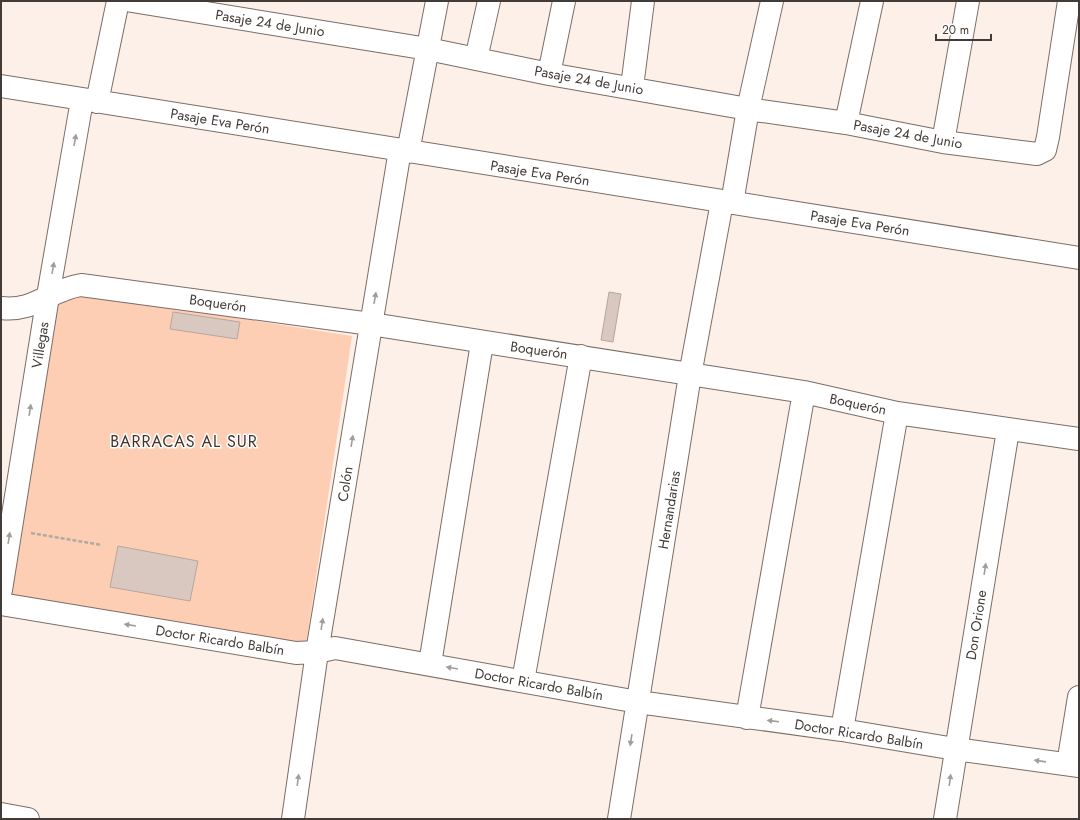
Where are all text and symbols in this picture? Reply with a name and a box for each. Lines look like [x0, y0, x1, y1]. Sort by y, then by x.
street label: Pasaje 24 de Junio [214, 4, 326, 42]
scale bar [936, 16, 991, 42]
text: 20 m [942, 21, 969, 39]
street label: Pasaje 24 de Junio [533, 61, 645, 99]
street label: Pasaje Eva Perón [169, 103, 271, 139]
street label: Pasaje 24 de Junio [852, 115, 964, 153]
one-way arrow [73, 133, 79, 146]
street label: Pasaje Eva Perón [489, 155, 591, 191]
street label: Pasaje Eva Perón [809, 205, 911, 241]
one-way arrow [50, 261, 56, 274]
street label: Boquerón [188, 289, 248, 317]
one-way arrow [372, 292, 378, 305]
street label: Villegas [26, 320, 54, 370]
street label: Boquerón [509, 336, 569, 364]
street label: Boquerón [828, 388, 888, 420]
one-way arrow [27, 404, 33, 416]
district label: BARRACAS AL SUR [110, 430, 258, 453]
one-way arrow [349, 434, 355, 447]
street label: Colón [332, 465, 358, 503]
street label: Hernandarias [653, 469, 685, 551]
one-way arrow [6, 532, 12, 544]
one-way arrow [982, 563, 988, 575]
street label: Don Orione [961, 589, 991, 661]
one-way arrow [319, 618, 325, 630]
street label: Doctor Ricardo Balbín [154, 620, 286, 660]
one-way arrow [124, 622, 136, 628]
street label: Doctor Ricardo Balbín [473, 663, 605, 705]
one-way arrow [446, 665, 458, 671]
street label: Doctor Ricardo Balbín [793, 714, 925, 754]
one-way arrow [767, 718, 779, 724]
one-way arrow [628, 734, 634, 746]
one-way arrow [1034, 757, 1046, 764]
one-way arrow [295, 774, 301, 786]
one-way arrow [947, 774, 953, 786]

